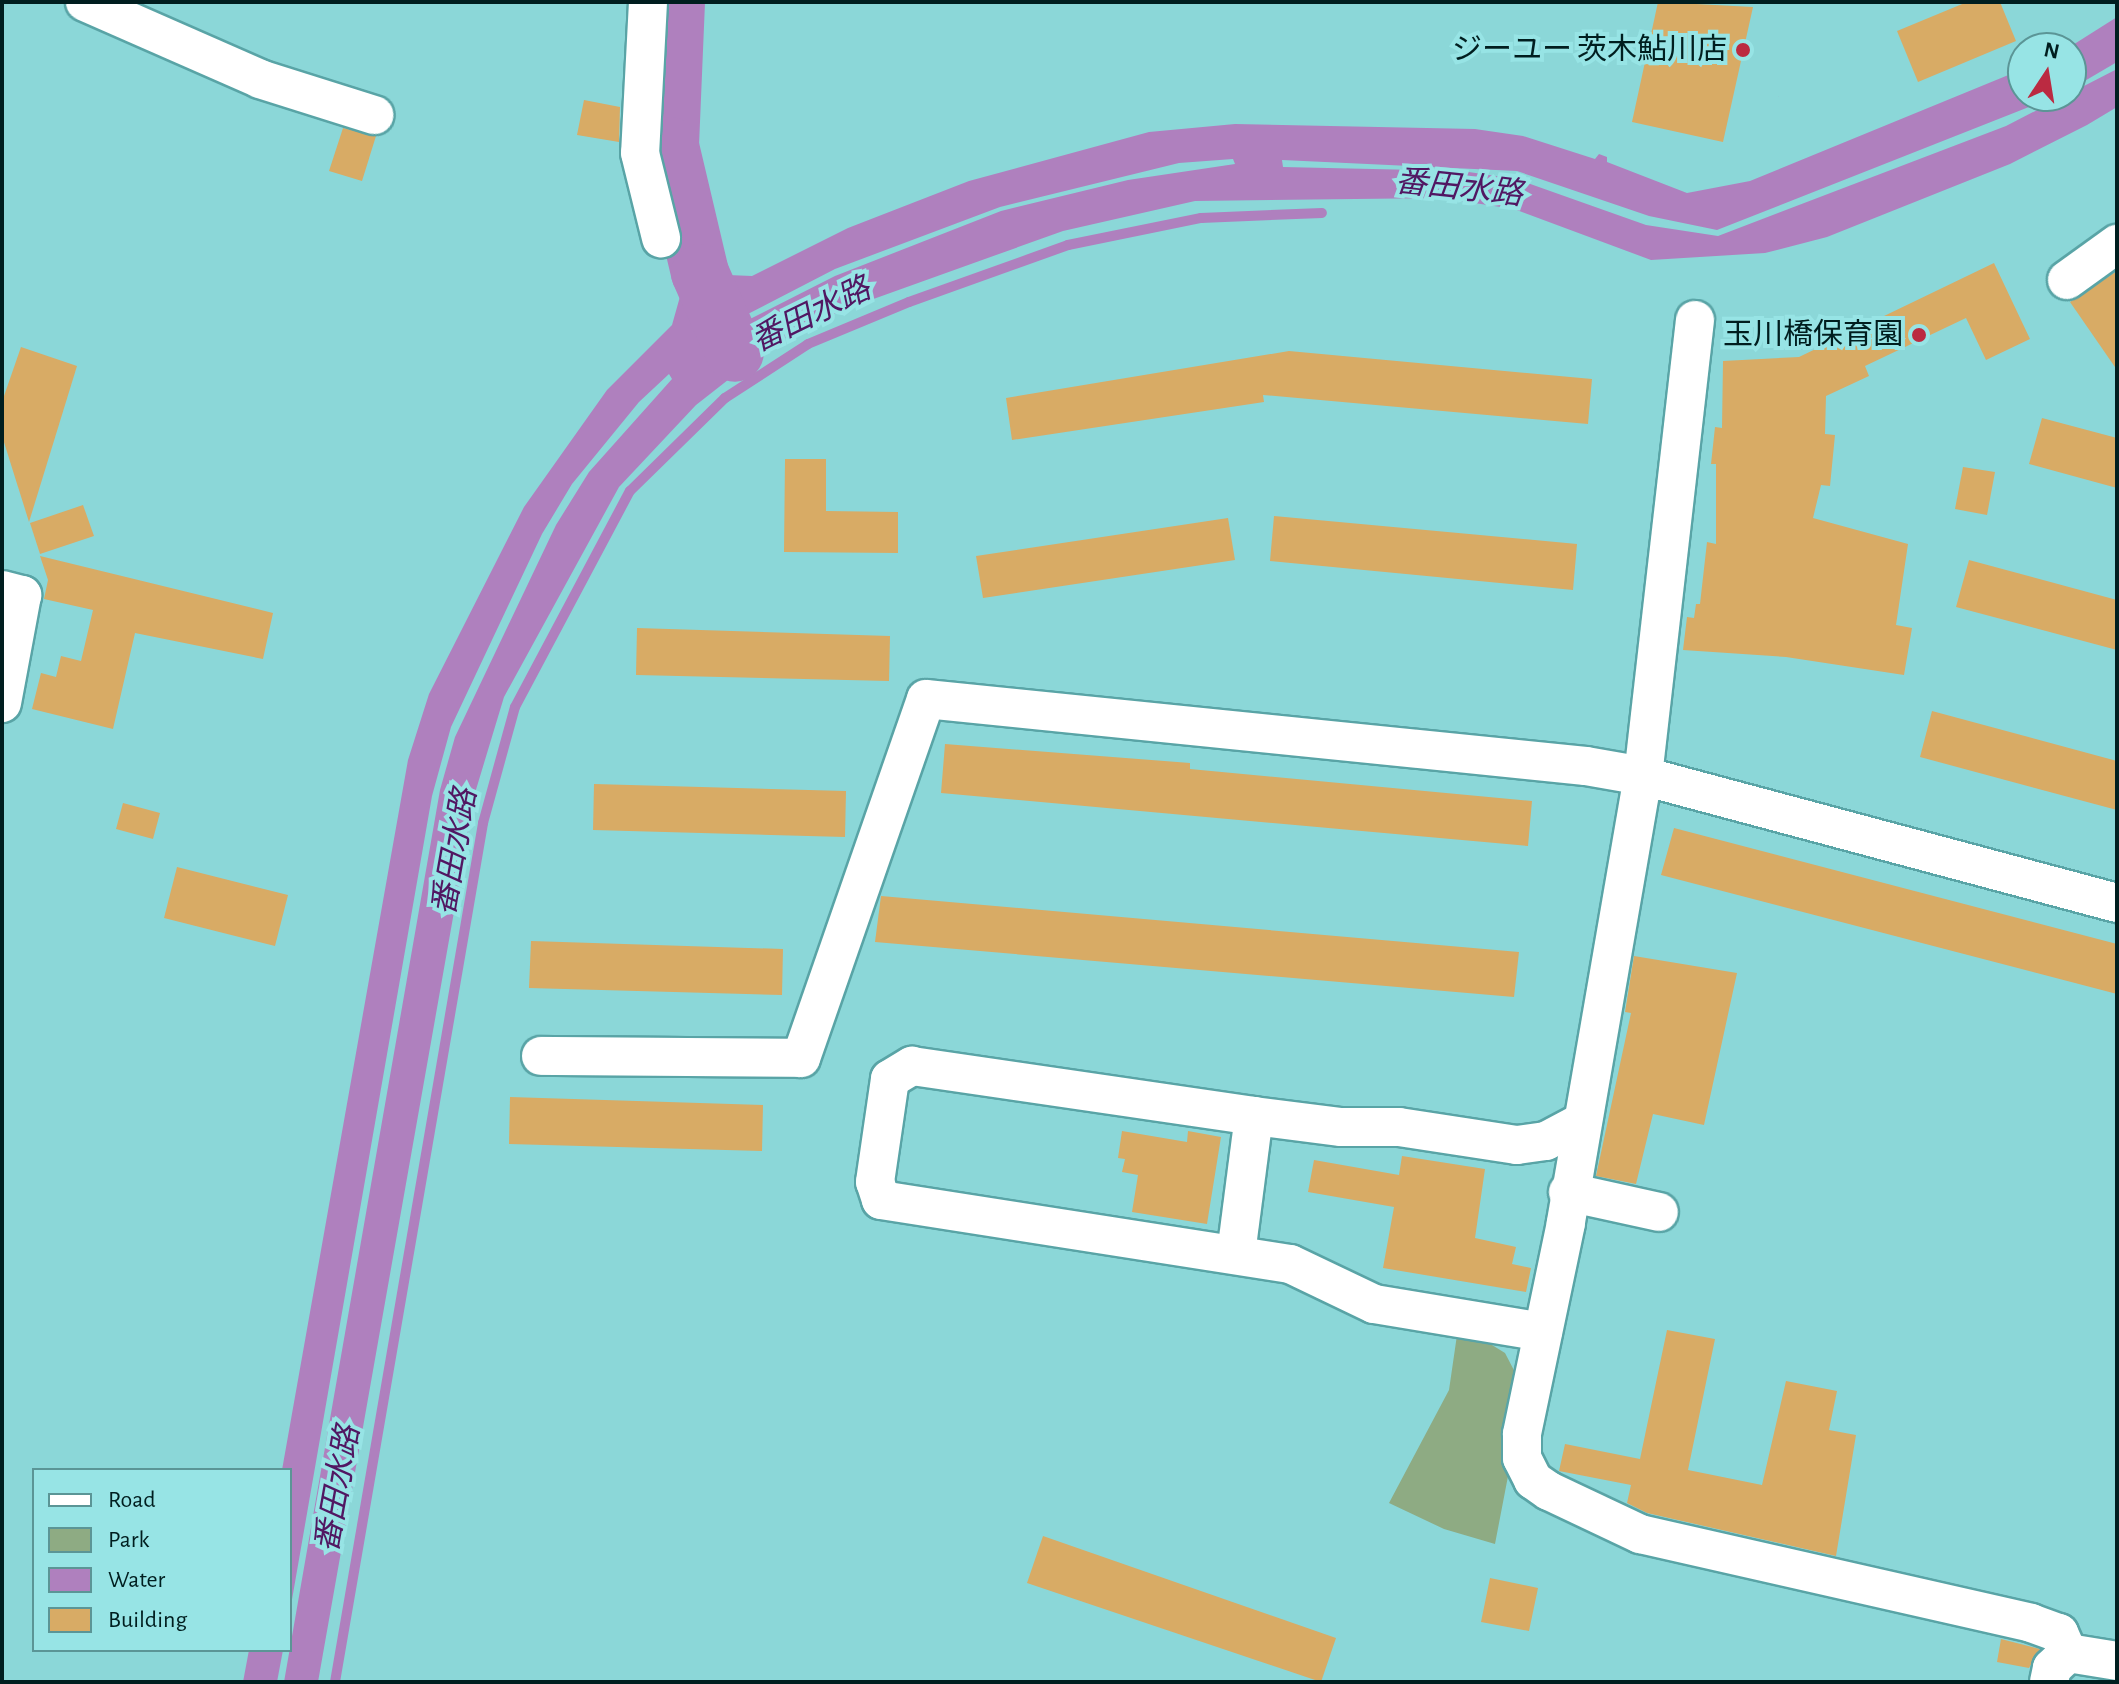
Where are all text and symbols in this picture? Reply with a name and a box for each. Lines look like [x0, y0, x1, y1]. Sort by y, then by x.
place label: ジーユー 茨木鮎川店 [1452, 32, 1727, 68]
north arrow [2007, 32, 2087, 112]
text: N [2042, 38, 2061, 63]
marker: ジーユー 茨木鮎川店 [1734, 41, 1752, 59]
water label: 番田水路 [1393, 162, 1525, 214]
water label: 番田水路 [745, 270, 877, 360]
place label: 玉川橋保育園 [1723, 317, 1903, 353]
marker: 玉川橋保育園 [1910, 326, 1928, 344]
water label: 番田水路 [425, 786, 485, 918]
water label: 番田水路 [308, 1423, 368, 1555]
legend [32, 1468, 292, 1652]
text: Road [108, 1488, 156, 1512]
text: Park [108, 1528, 149, 1552]
text: Water [108, 1568, 165, 1592]
text: Building [108, 1608, 187, 1632]

